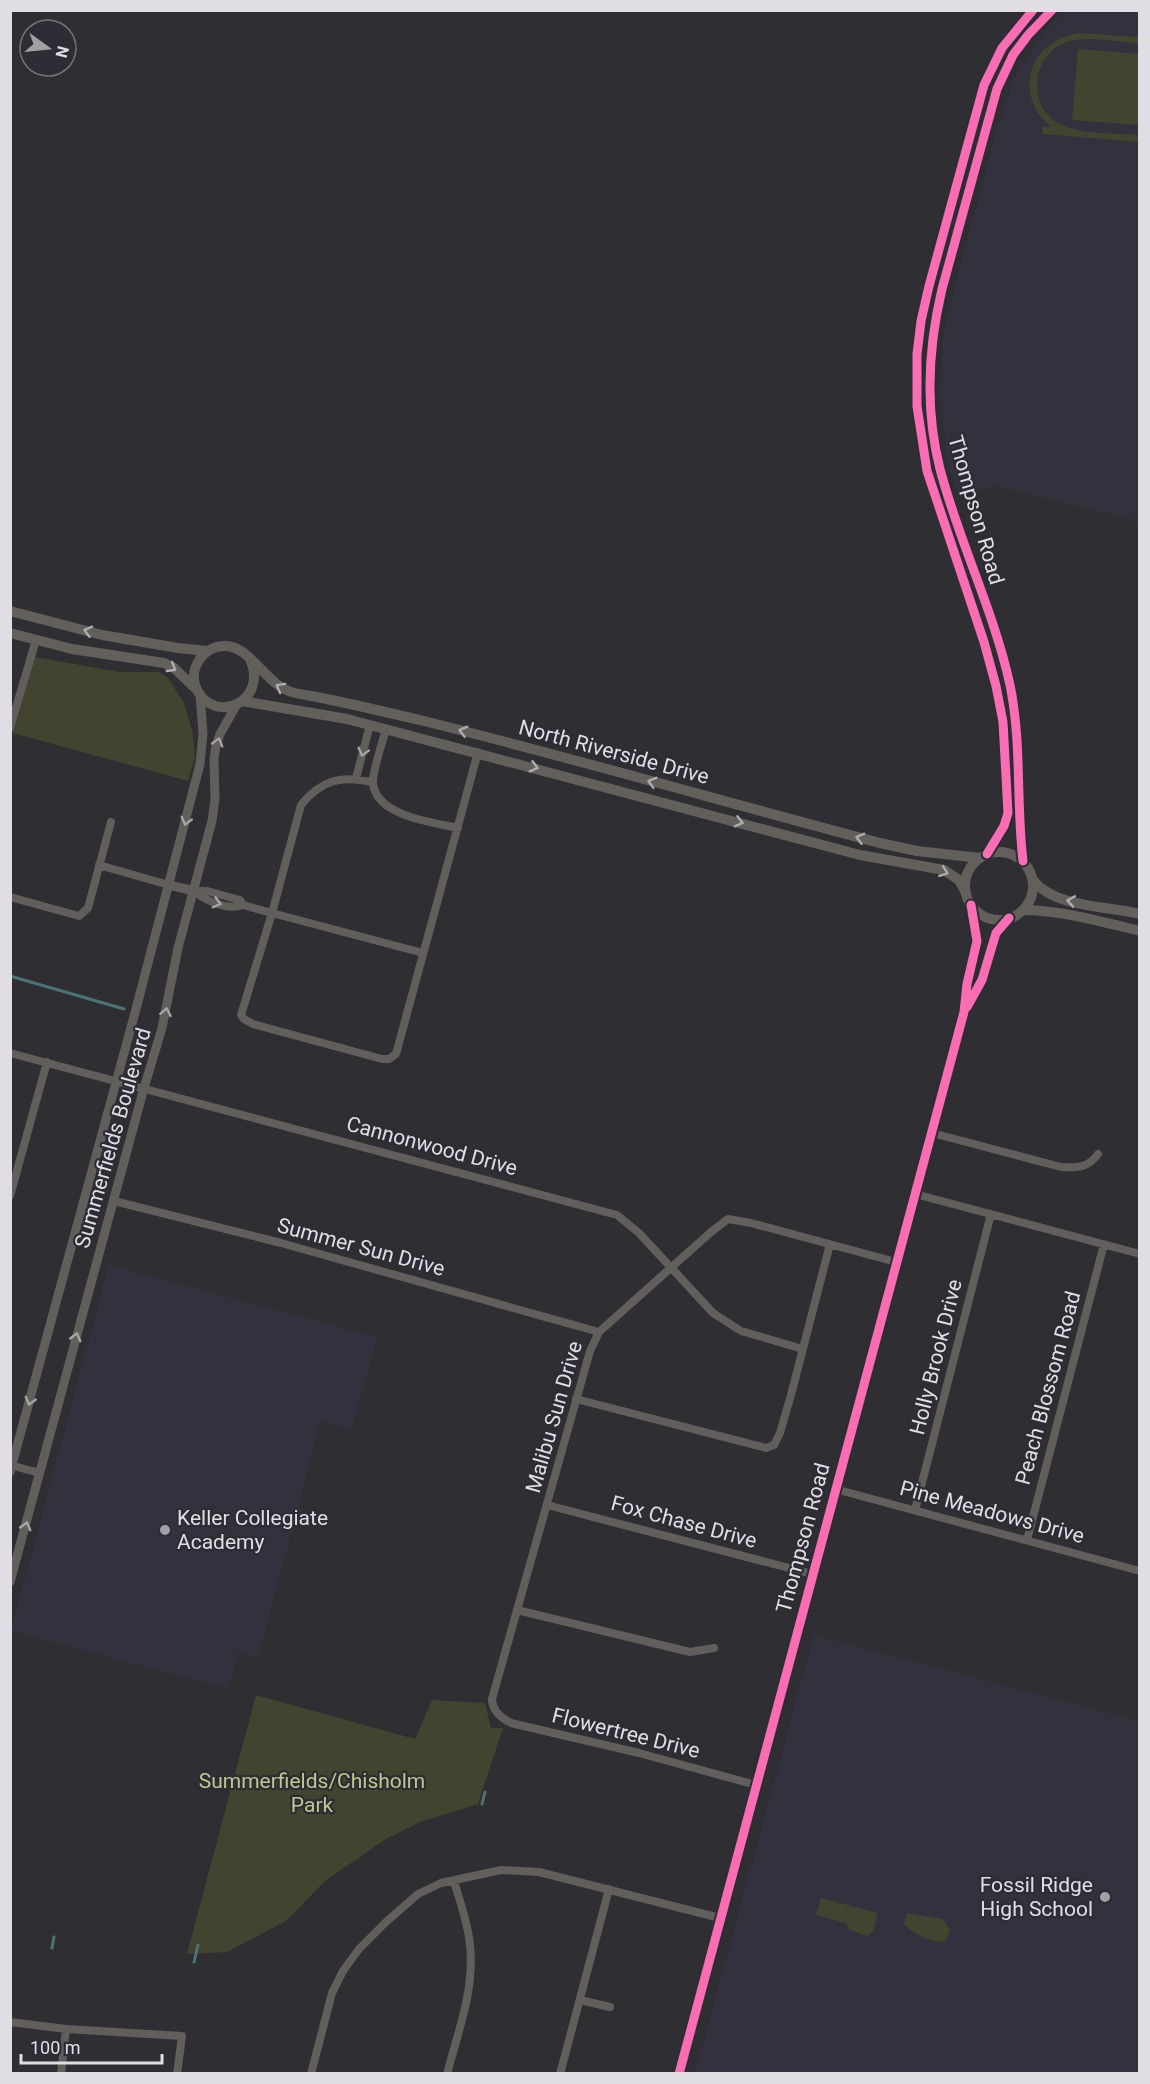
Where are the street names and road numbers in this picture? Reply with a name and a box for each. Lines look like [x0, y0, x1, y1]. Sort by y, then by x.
street label: Thompson Road [943, 433, 1009, 587]
street label: North Riverside Drive [516, 715, 712, 789]
street label: Summerfields Boulevard [70, 1025, 156, 1251]
street label: Cannonwood Drive [344, 1112, 520, 1180]
street label: Summer Sun Drive [275, 1213, 447, 1281]
street label: Holly Brook Drive [905, 1277, 967, 1437]
street label: Peach Blossom Road [1011, 1289, 1085, 1487]
street label: Malibu Sun Drive [521, 1338, 587, 1496]
street label: Thompson Road [771, 1460, 835, 1616]
street label: Pine Meadows Drive [897, 1476, 1087, 1548]
street label: Fox Chase Drive [609, 1491, 759, 1553]
street label: Flowertree Drive [550, 1703, 702, 1763]

